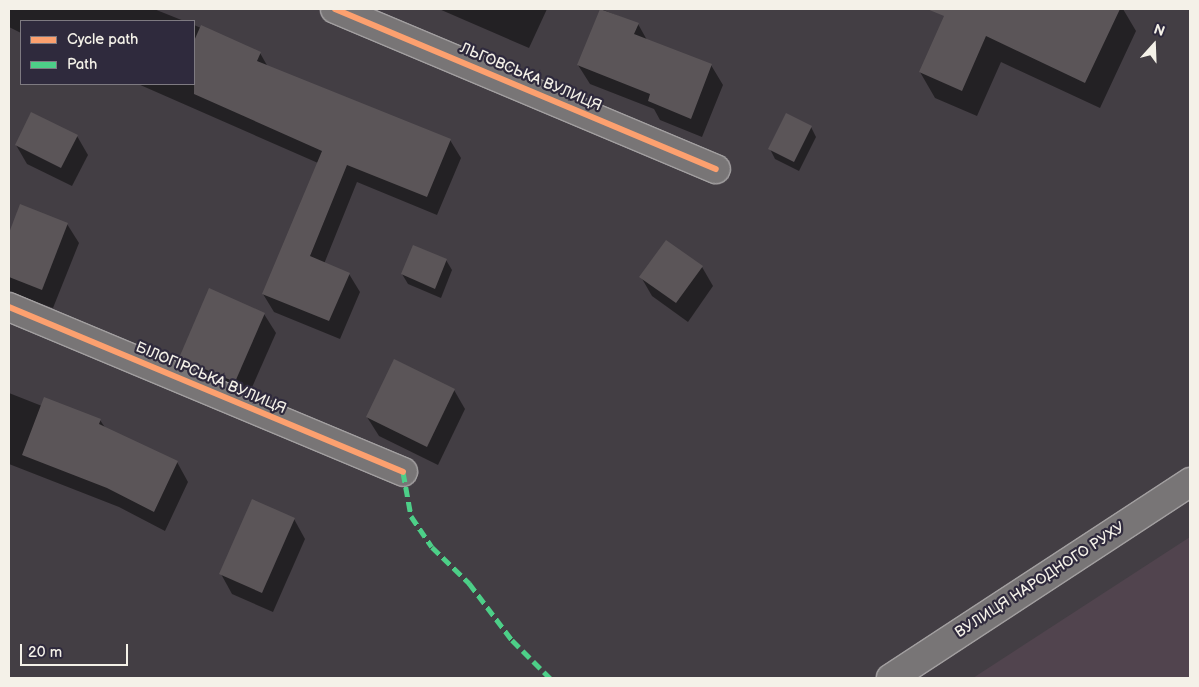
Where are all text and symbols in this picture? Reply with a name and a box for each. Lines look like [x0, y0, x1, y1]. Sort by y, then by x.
legend [20, 20, 195, 85]
north arrow [1129, 20, 1179, 70]
text: N [1151, 21, 1167, 40]
text: Cycle path [67, 30, 138, 49]
street label: ЛЬГОВСЬКА ВУЛИЦЯ [457, 39, 605, 115]
text: Path [67, 55, 97, 74]
street label: БІЛОГІРСЬКА ВУЛИЦЯ [133, 338, 289, 418]
street label: ВУЛИЦЯ НАРОДНОГО РУХУ [952, 518, 1128, 642]
scale bar [22, 634, 130, 666]
text: 20 m [28, 643, 62, 662]

